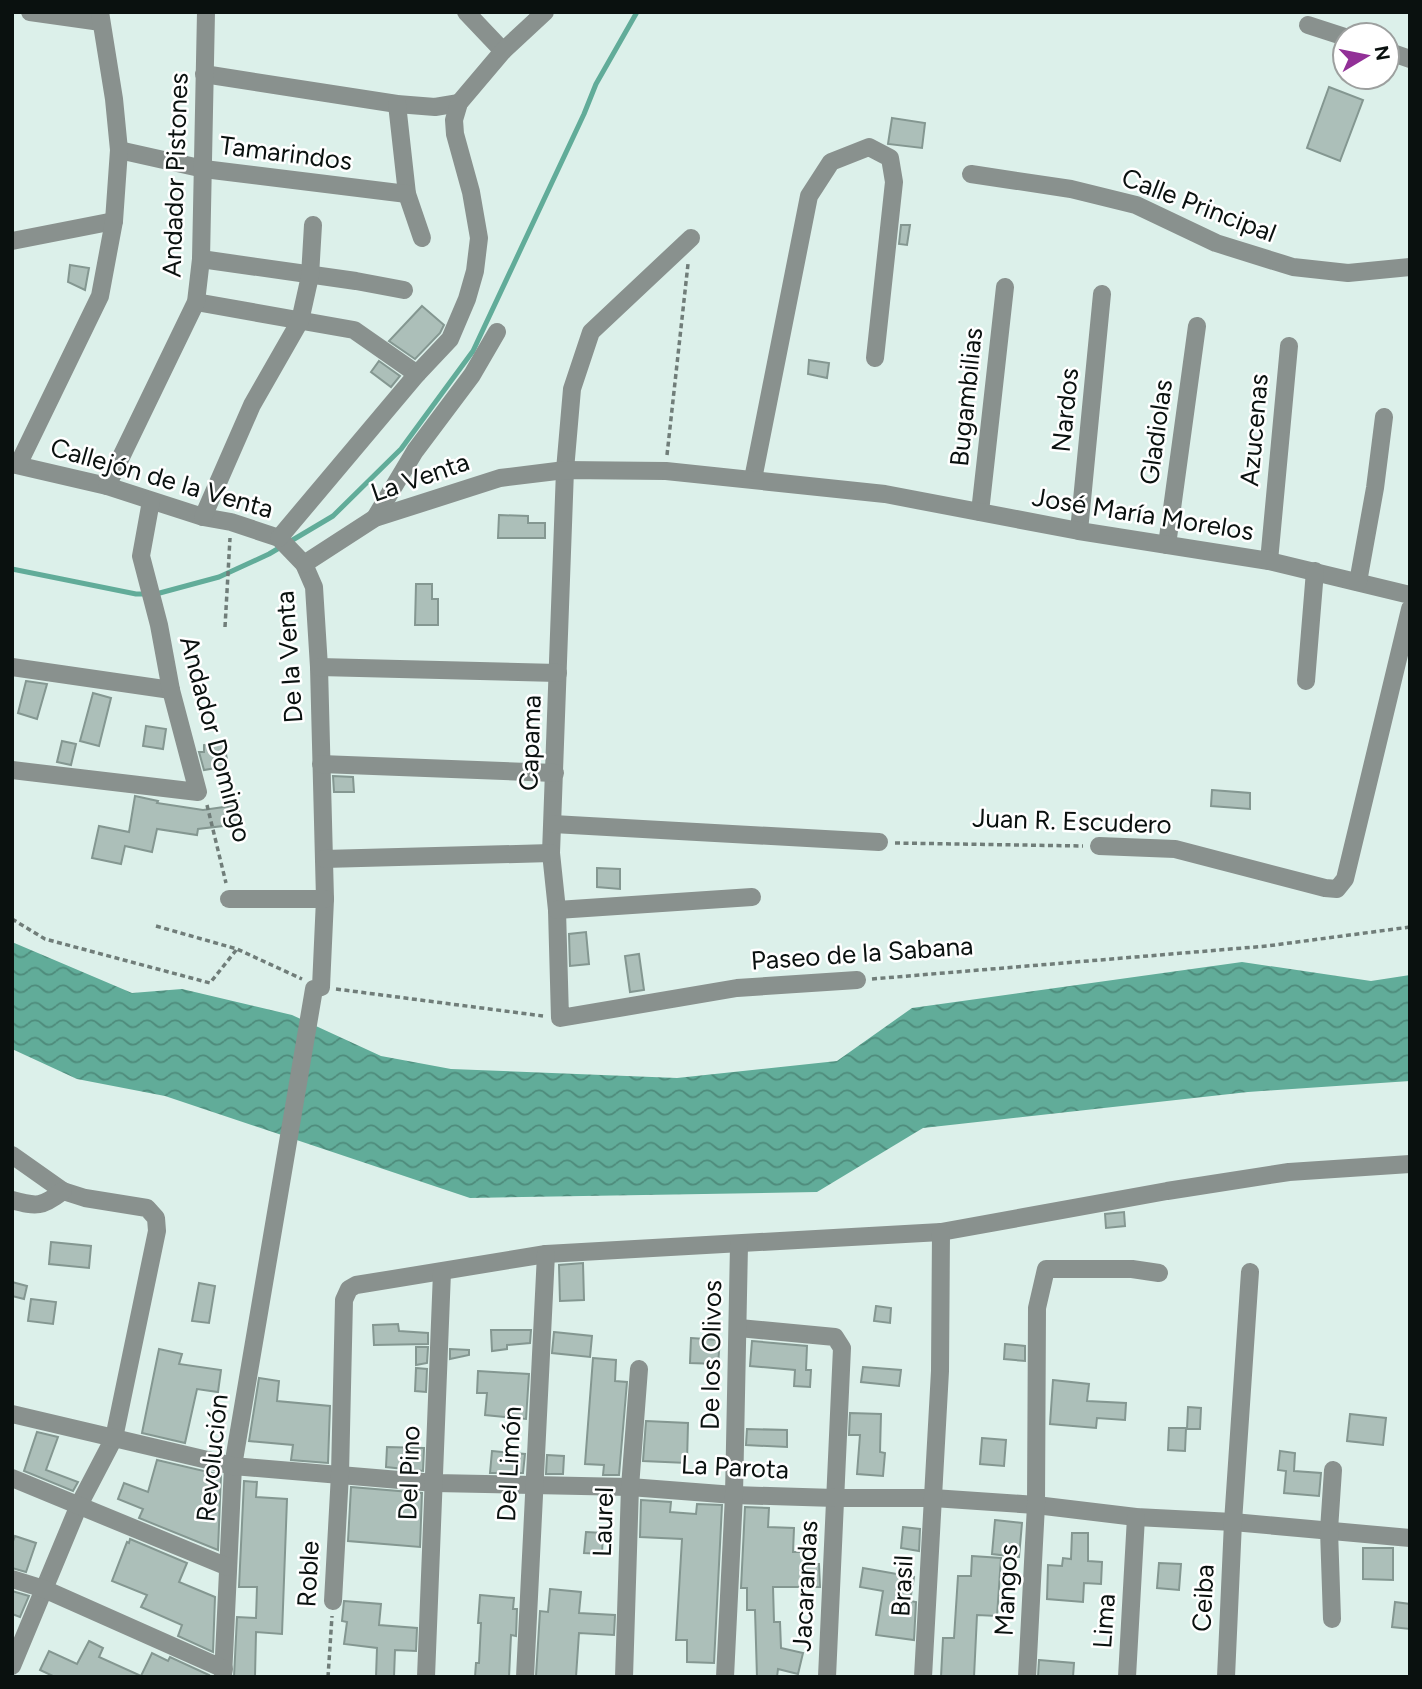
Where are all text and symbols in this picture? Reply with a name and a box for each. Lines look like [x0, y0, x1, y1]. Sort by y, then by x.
north arrow [1331, 21, 1401, 91]
text: N [1370, 44, 1395, 62]
street label: Andador Pistones [155, 72, 195, 278]
street label: Tamarindos [218, 129, 354, 177]
street label: Calle Principal [1117, 161, 1281, 249]
street label: Bugambilias [943, 326, 989, 468]
street label: Nardos [1045, 366, 1085, 454]
street label: Azucenas [1233, 372, 1275, 488]
street label: Gladiolas [1133, 377, 1179, 487]
street label: Callejón de la Venta [47, 431, 277, 525]
street label: La Venta [367, 445, 473, 509]
street label: José María Morelos [1030, 481, 1256, 547]
street label: De la Venta [268, 590, 310, 724]
street label: Andador Domingo [173, 632, 259, 846]
street label: Capama [512, 694, 548, 792]
street label: Juan R. Escudero [972, 802, 1172, 840]
street label: Paseo de la Sabana [750, 929, 974, 977]
street label: De los Olivos [694, 1280, 728, 1430]
street label: Revolución [189, 1393, 235, 1523]
street label: Del Limón [490, 1405, 528, 1523]
street label: Del Pino [391, 1425, 427, 1521]
street label: La Parota [680, 1448, 790, 1486]
street label: Laurel [586, 1486, 620, 1558]
street label: Jacarandas [786, 1520, 824, 1652]
street label: Roble [290, 1540, 326, 1608]
street label: Mangos [988, 1543, 1024, 1637]
street label: Brasil [884, 1554, 920, 1618]
street label: Ceiba [1185, 1563, 1221, 1633]
street label: Lima [1086, 1592, 1122, 1650]

